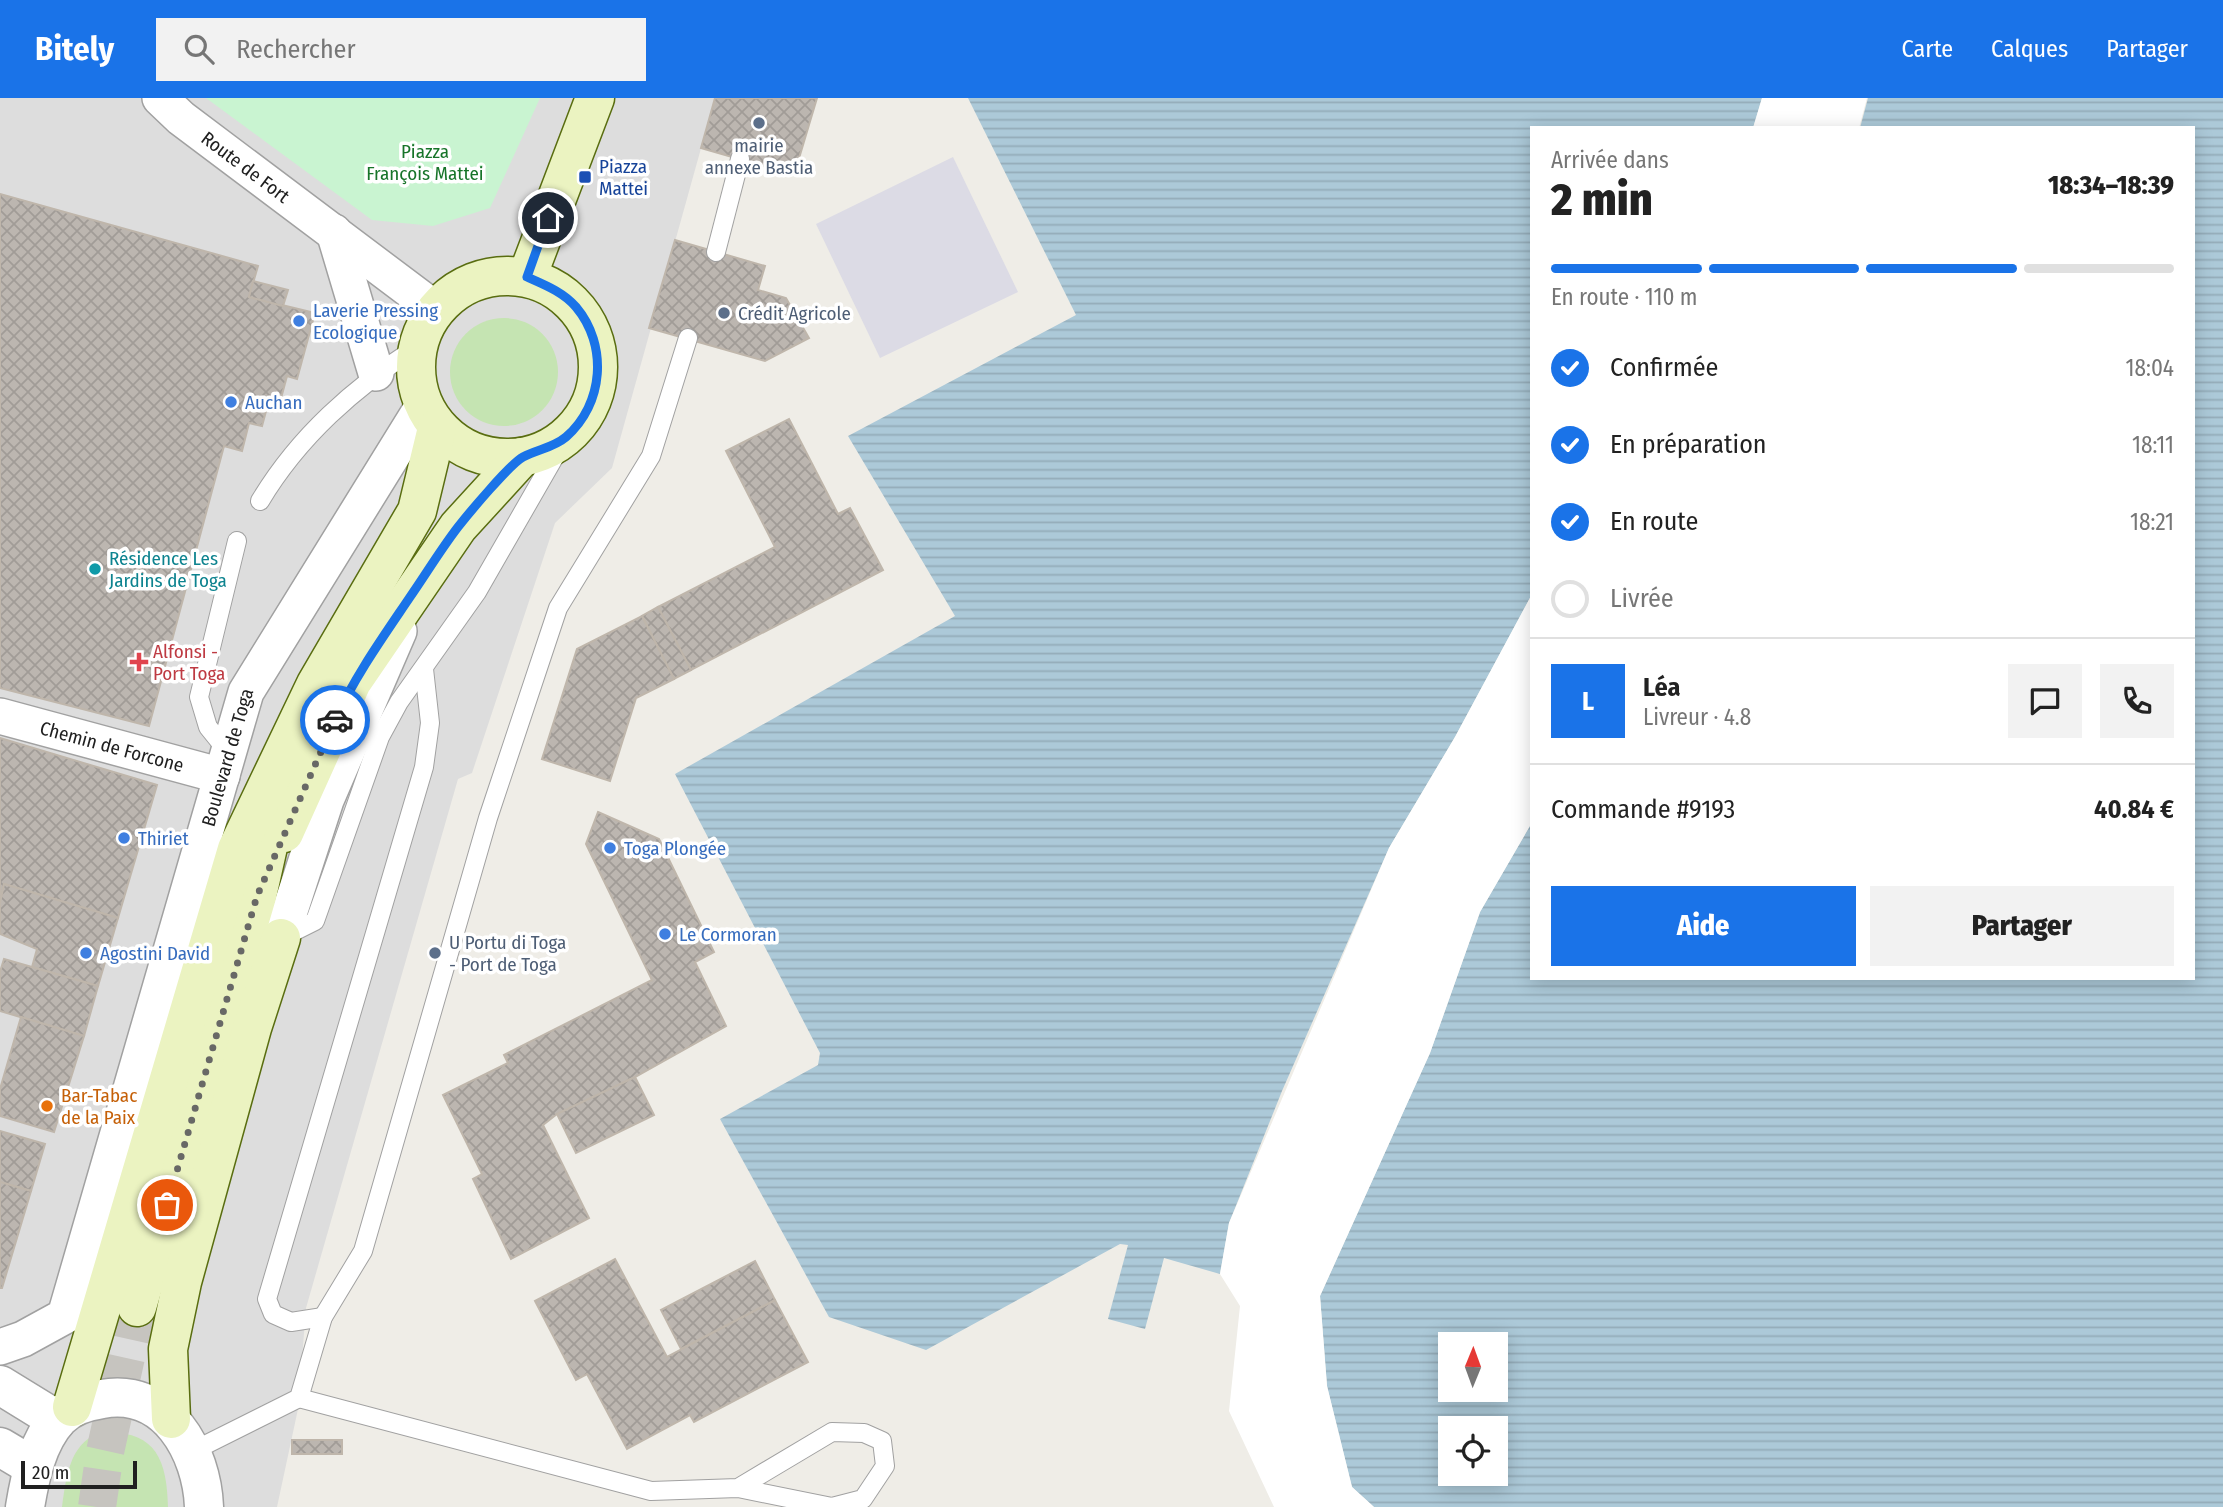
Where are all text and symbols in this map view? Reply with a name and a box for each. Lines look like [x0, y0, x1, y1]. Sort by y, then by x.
search box [156, 18, 646, 81]
text: Bitely [35, 29, 114, 69]
icon: search [180, 30, 218, 68]
text: Rechercher [236, 34, 356, 65]
text: Carte [1902, 35, 1953, 63]
text: Calques [1991, 35, 2068, 63]
text: Partager [2106, 35, 2188, 63]
marker: mairie annexe Bastia [751, 115, 767, 131]
street label: Route de Fort [197, 126, 295, 208]
place label: mairie annexe Bastia [705, 134, 813, 179]
park label: Piazza François Mattei [366, 140, 484, 185]
text: Arrivée dans [1551, 146, 1669, 174]
place label: Piazza Mattei [599, 155, 648, 200]
marker: Piazza Mattei [577, 169, 593, 185]
text: 18:34–18:39 [2048, 170, 2174, 201]
text: 2 min [1551, 172, 1653, 227]
pin [518, 188, 578, 248]
icon: home [529, 199, 567, 237]
text: En route · 110 m [1551, 283, 1698, 311]
place label: Laverie Pressing Ecologique [313, 299, 438, 344]
place label: Crédit Agricole [738, 302, 851, 325]
marker: Crédit Agricole [716, 305, 732, 321]
marker: Laverie Pressing Ecologique [291, 313, 307, 329]
icon: check [1551, 349, 1589, 387]
text: Confirmée [1610, 352, 1718, 383]
text: 18:04 [2126, 354, 2174, 382]
place label: Auchan [245, 391, 302, 414]
marker: Auchan [223, 394, 239, 410]
icon: check [1551, 426, 1589, 464]
text: En préparation [1610, 429, 1767, 460]
text: 18:11 [2132, 431, 2174, 459]
icon: check [1551, 503, 1589, 541]
text: En route [1610, 506, 1698, 537]
text: 18:21 [2130, 508, 2174, 536]
place label: Résidence Les Jardins de Toga [109, 547, 227, 592]
marker: Résidence Les Jardins de Toga [87, 561, 103, 577]
text: Livrée [1610, 583, 1674, 614]
place label: Alfonsi - Port Toga [153, 640, 225, 685]
marker: Alfonsi - Port Toga [131, 654, 147, 670]
button: chat [2008, 664, 2082, 738]
button: phone [2100, 664, 2174, 738]
text: Léa [1643, 672, 1680, 703]
courier [300, 685, 370, 755]
street label: Boulevard de Toga [196, 686, 258, 829]
text: L [1582, 686, 1594, 717]
icon: car [316, 701, 354, 739]
text: Livreur · 4.8 [1643, 703, 1751, 731]
street label: Chemin de Forcone [38, 716, 186, 777]
text: Commande #9193 [1551, 794, 1735, 825]
text: 40.84 € [2094, 794, 2174, 825]
place label: Thiriet [138, 827, 189, 850]
marker: Thiriet [116, 830, 132, 846]
place label: Toga Plongée [624, 837, 726, 860]
marker: Toga Plongée [602, 840, 618, 856]
button: Aide [1551, 886, 1856, 966]
button: Partager [1870, 886, 2174, 966]
place label: Le Cormoran [679, 923, 777, 946]
marker: Le Cormoran [657, 926, 673, 942]
place label: U Portu di Toga - Port de Toga [449, 931, 566, 976]
place label: Agostini David [100, 942, 210, 965]
marker: Agostini David [78, 945, 94, 961]
marker: U Portu di Toga - Port de Toga [427, 945, 443, 961]
place label: Bar-Tabac de la Paix [61, 1084, 137, 1129]
marker: Bar-Tabac de la Paix [39, 1098, 55, 1114]
pin [137, 1175, 197, 1235]
icon: bag [148, 1186, 186, 1224]
north arrow [1438, 1332, 1508, 1402]
map controls [1438, 1332, 1508, 1486]
button: locate [1438, 1416, 1508, 1486]
scale bar [21, 1458, 136, 1490]
text: 20 m [32, 1461, 69, 1484]

